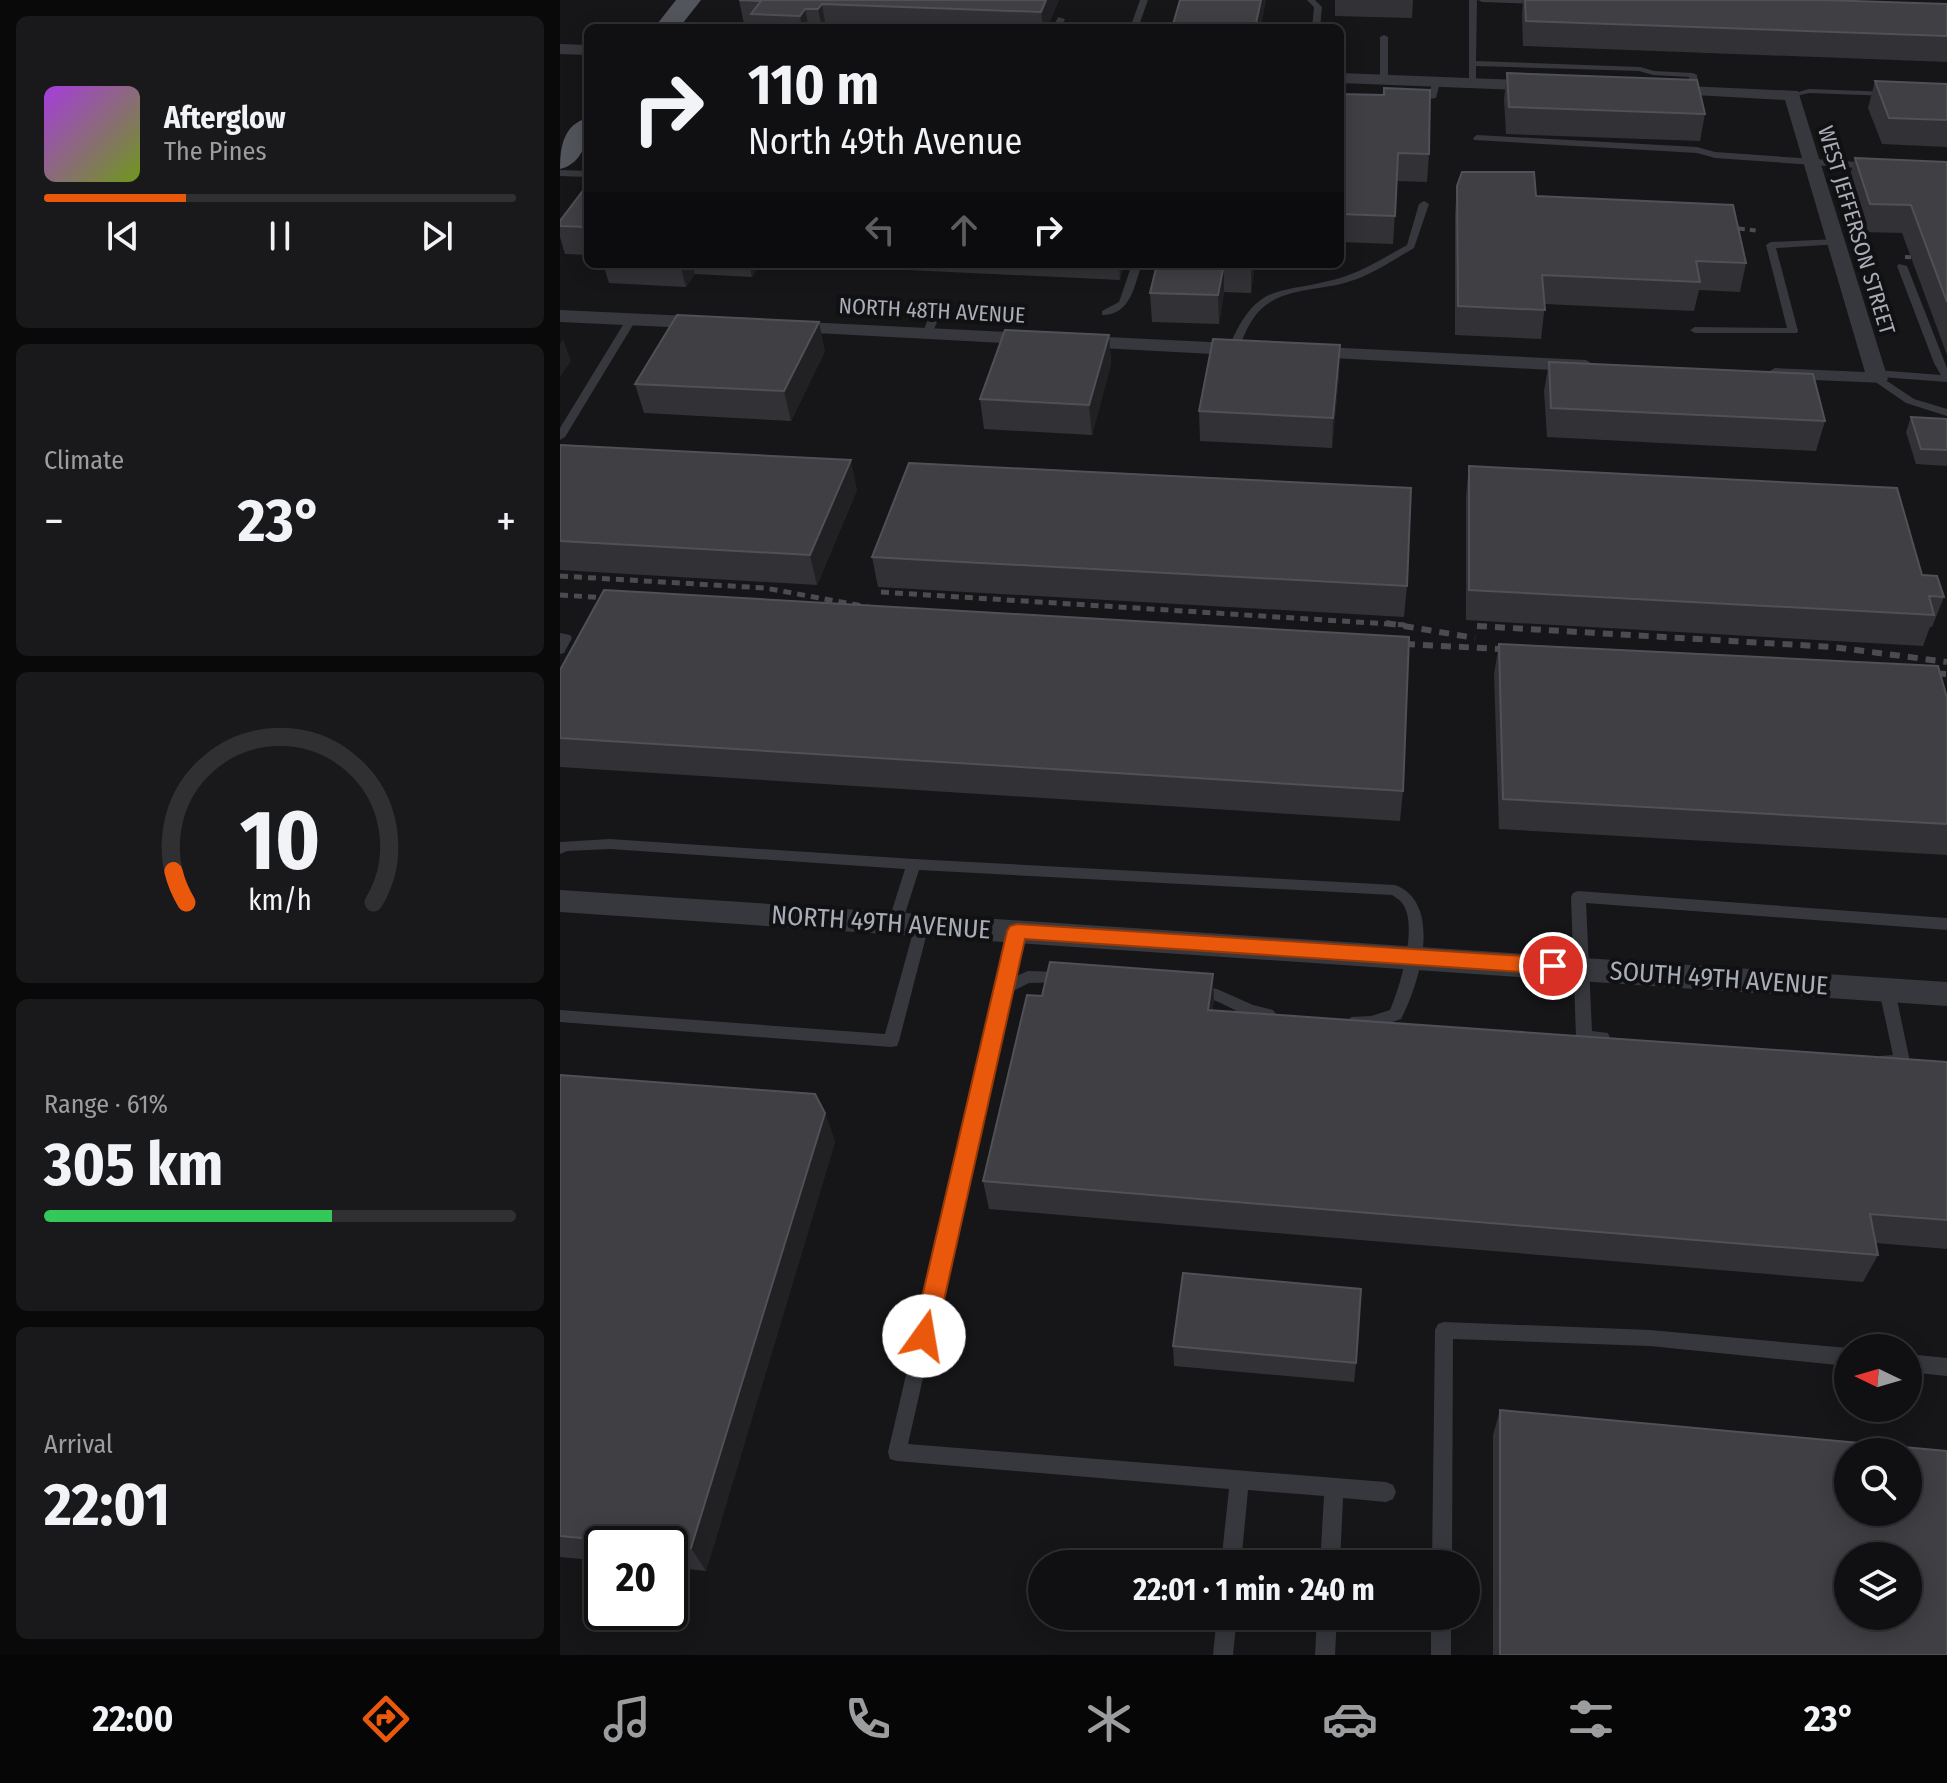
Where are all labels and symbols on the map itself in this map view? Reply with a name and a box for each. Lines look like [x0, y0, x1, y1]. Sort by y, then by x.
street label: WEST JEFFERSON STREET [1812, 123, 1901, 339]
street label: NORTH 48TH AVENUE [838, 292, 1026, 329]
street label: NORTH 49TH AVENUE [770, 899, 992, 946]
pin [1519, 932, 1587, 1000]
street label: SOUTH 49TH AVENUE [1609, 955, 1829, 1002]
position arrow [882, 1294, 966, 1378]
north arrow [1834, 1334, 1922, 1422]
speed limit sign: 20 [584, 1526, 688, 1630]

